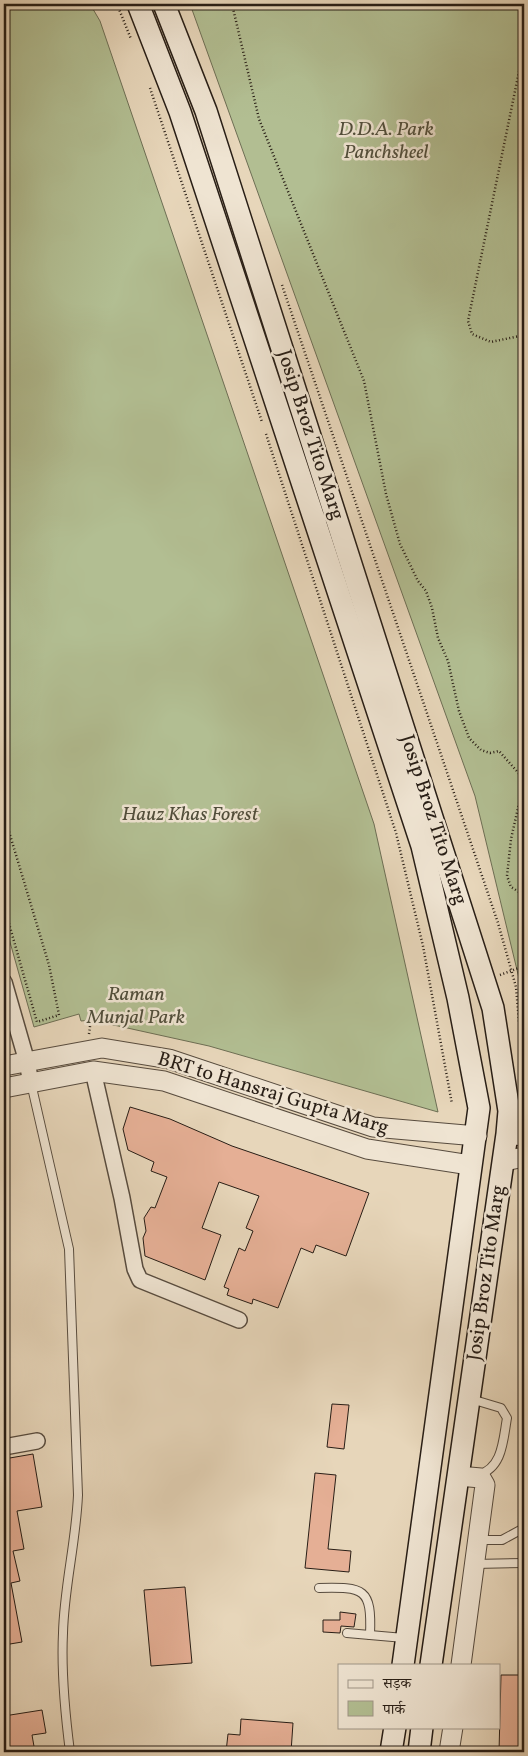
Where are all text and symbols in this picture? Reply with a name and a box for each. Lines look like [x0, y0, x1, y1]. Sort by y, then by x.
park label: D.D.A. Park Panchsheel [338, 116, 434, 167]
street label: Josip Broz Tito Marg [269, 346, 351, 524]
street label: Josip Broz Tito Marg [392, 731, 474, 909]
park label: Hauz Khas Forest [122, 801, 259, 829]
park label: Raman Munjal Park [86, 981, 185, 1032]
street label: BRT to Hansraj Gupta Marg [154, 1045, 392, 1143]
street label: Josip Broz Tito Marg [461, 1183, 513, 1363]
legend [338, 1664, 500, 1728]
text: सड़क [382, 1674, 412, 1695]
text: पार्क [382, 1700, 406, 1721]

